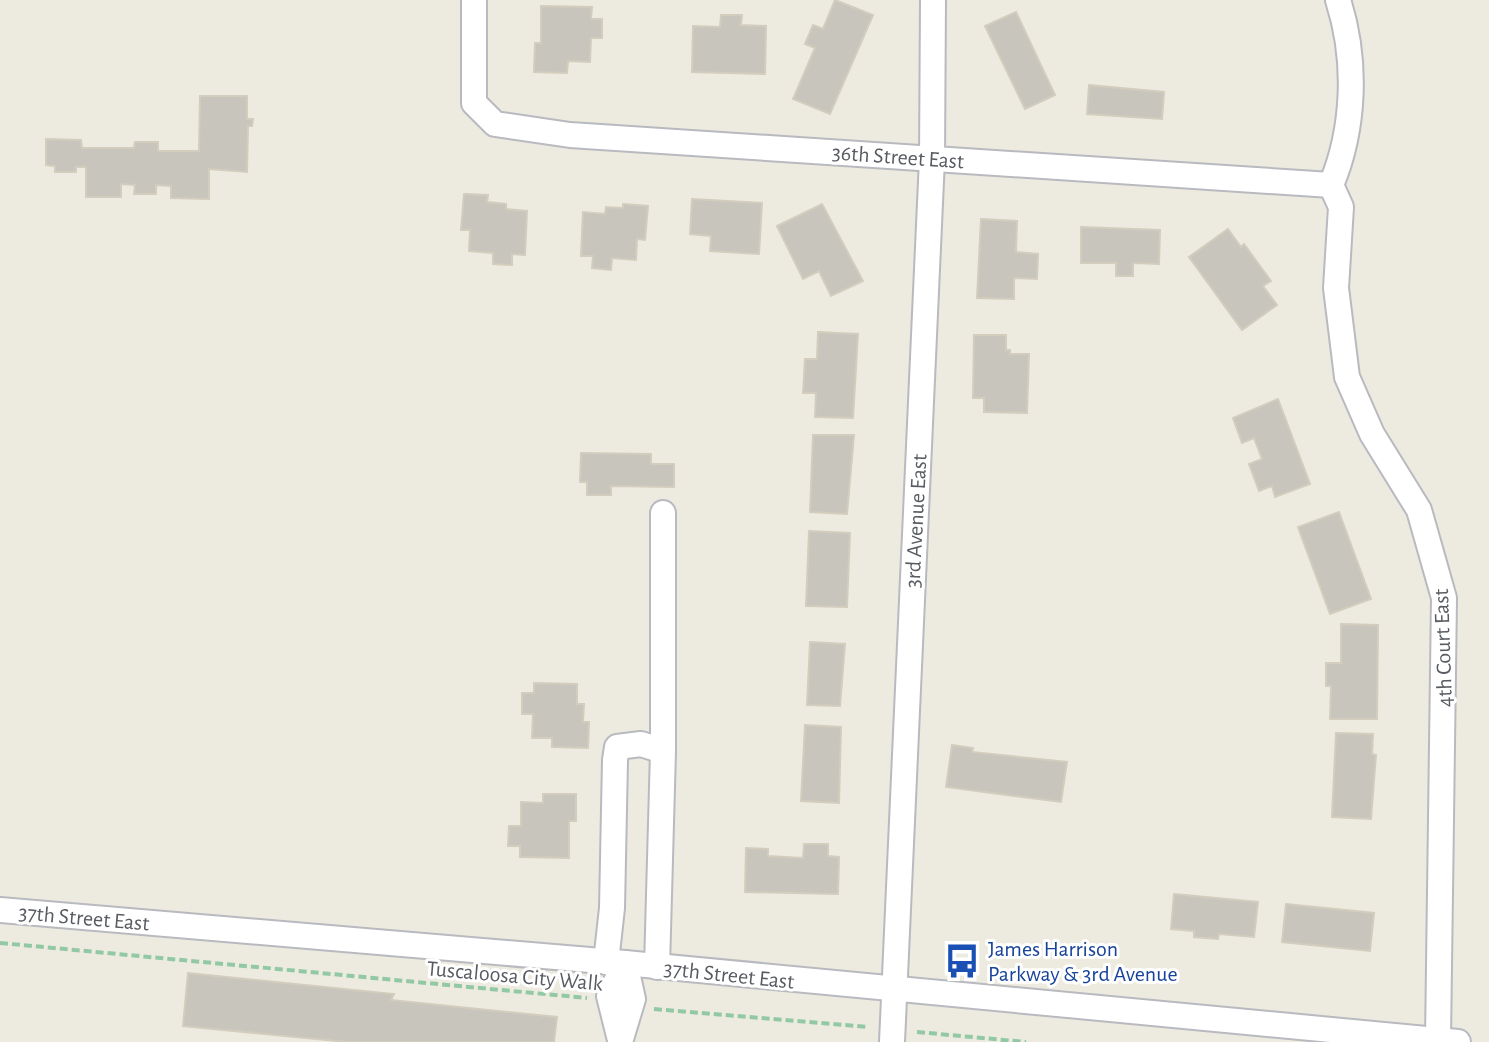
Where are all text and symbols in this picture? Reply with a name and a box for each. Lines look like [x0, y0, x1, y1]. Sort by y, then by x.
street label: 36th Street East [831, 141, 965, 173]
street label: 3rd Avenue East [901, 453, 931, 589]
street label: 4th Court East [1430, 588, 1456, 708]
street label: 37th Street East [18, 901, 150, 935]
place label: James Harrison Parkway & 3rd Avenue [988, 938, 1178, 985]
bus stop icon: James Harrison Parkway & 3rd Avenue [943, 942, 981, 980]
street label: Tuscaloosa City Walk [426, 957, 604, 995]
street label: 37th Street East [662, 957, 795, 993]

